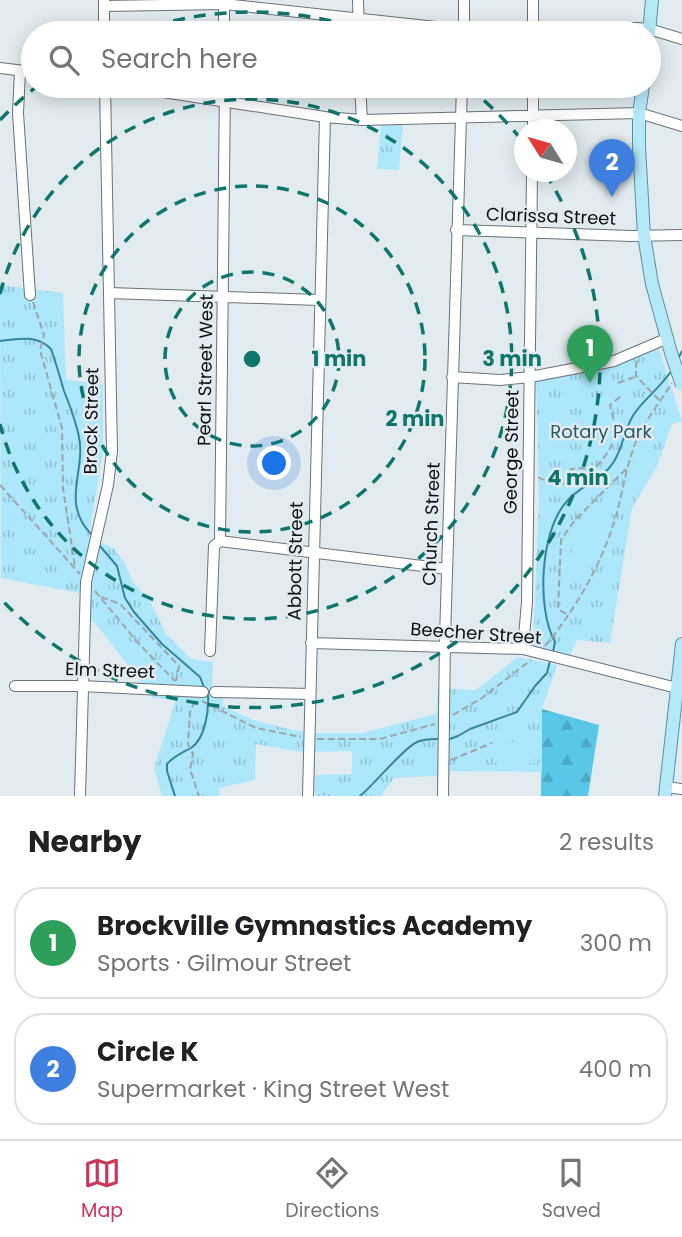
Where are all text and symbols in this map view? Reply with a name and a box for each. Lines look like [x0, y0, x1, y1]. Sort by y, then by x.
search box [21, 21, 661, 98]
icon: search [45, 41, 83, 79]
text: Search here [101, 41, 258, 77]
north arrow [514, 119, 577, 182]
pin: 2 [589, 139, 635, 197]
street label: Clarissa Street [486, 201, 616, 231]
street label: Pearl Street West [191, 294, 219, 446]
pin: 1 [567, 325, 613, 383]
text: 1 min [312, 344, 366, 373]
text: 3 min [482, 344, 542, 373]
centre of rings [240, 347, 264, 371]
street label: Brock Street [78, 367, 104, 475]
street label: George Street [497, 390, 525, 514]
text: 2 min [385, 404, 445, 433]
park label: Rotary Park [550, 419, 652, 444]
your location [257, 446, 291, 480]
street label: Church Street [416, 462, 446, 586]
text: 4 min [547, 463, 609, 492]
street label: Abbott Street [281, 501, 309, 621]
street label: Beecher Street [410, 616, 542, 650]
street label: Elm Street [65, 656, 155, 684]
text: Nearby [28, 820, 142, 863]
text: 2 results [559, 826, 654, 858]
text: Brockville Gymnastics Academy [97, 908, 532, 944]
text: 1 [49, 927, 57, 959]
text: 300 m [580, 927, 652, 959]
text: Sports · Gilmour Street [97, 947, 351, 979]
text: Circle K [97, 1034, 199, 1070]
text: 2 [46, 1053, 60, 1085]
text: 400 m [579, 1053, 652, 1085]
text: Supermarket · King Street West [97, 1073, 449, 1105]
tab: Map [81, 1154, 123, 1225]
tab: Directions [285, 1154, 380, 1225]
tab: Saved [542, 1154, 601, 1225]

